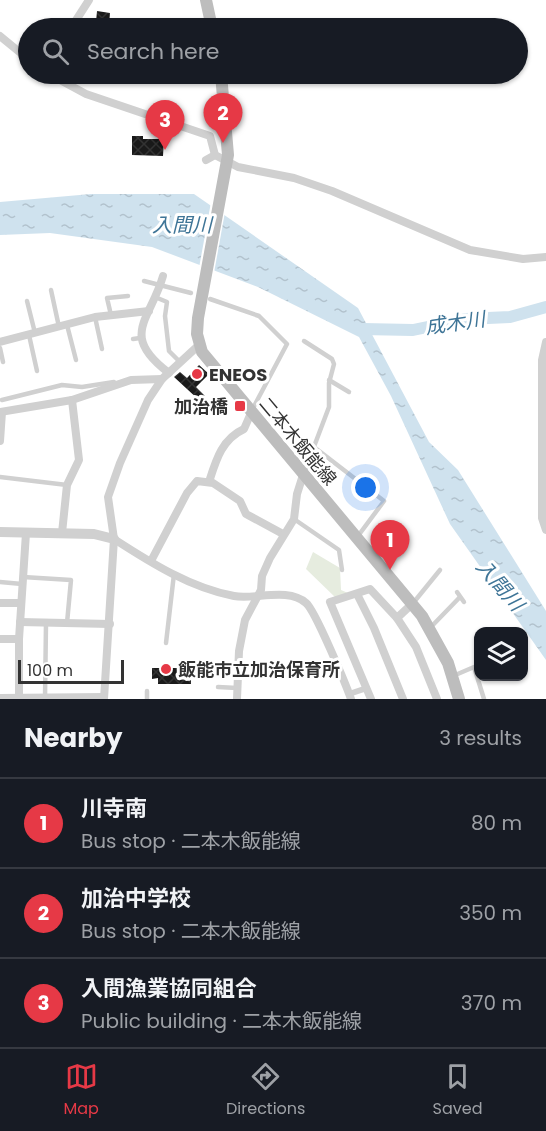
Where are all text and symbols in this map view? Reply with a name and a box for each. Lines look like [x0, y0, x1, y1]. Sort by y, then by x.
search box [18, 18, 528, 84]
icon: search [39, 35, 72, 68]
text: Search here [87, 36, 220, 67]
pin: 2 [204, 94, 242, 143]
pin: 3 [146, 100, 184, 150]
water label: 入間川 [152, 211, 214, 239]
water label: 成木川 [423, 305, 489, 341]
place label: ENEOS [209, 362, 267, 387]
marker: ENEOS [190, 367, 204, 381]
street label: 二本木飯能線 [254, 392, 342, 490]
place label: 加治橋 [174, 394, 228, 419]
marker: 加治橋 [233, 399, 247, 413]
your location [351, 473, 380, 502]
pin: 1 [370, 520, 410, 570]
water label: 入間川 [470, 553, 532, 618]
map controls [474, 627, 528, 681]
button: layers [474, 627, 528, 681]
scale bar [18, 657, 124, 684]
place label: 飯能市立加治保育所 [178, 657, 340, 682]
text: 100 m [27, 659, 73, 682]
marker: 飯能市立加治保育所 [159, 662, 173, 676]
text: Nearby [24, 720, 122, 756]
text: 3 results [439, 724, 522, 752]
text: 川寺南 [81, 793, 147, 824]
text: 1 [40, 809, 47, 837]
text: 80 m [471, 809, 522, 837]
text: Bus stop · 二本木飯能線 [81, 827, 301, 855]
text: 加治中学校 [81, 883, 191, 914]
text: 2 [38, 899, 49, 927]
text: 350 m [459, 899, 522, 927]
text: Bus stop · 二本木飯能線 [81, 917, 301, 945]
text: 入間漁業協同組合 [81, 973, 257, 1004]
text: 3 [37, 989, 50, 1017]
text: 370 m [461, 989, 522, 1017]
text: Public building · 二本木飯能線 [81, 1007, 362, 1035]
tab: Map [64, 1060, 99, 1121]
tab: Directions [226, 1060, 305, 1121]
tab: Saved [433, 1060, 482, 1121]

